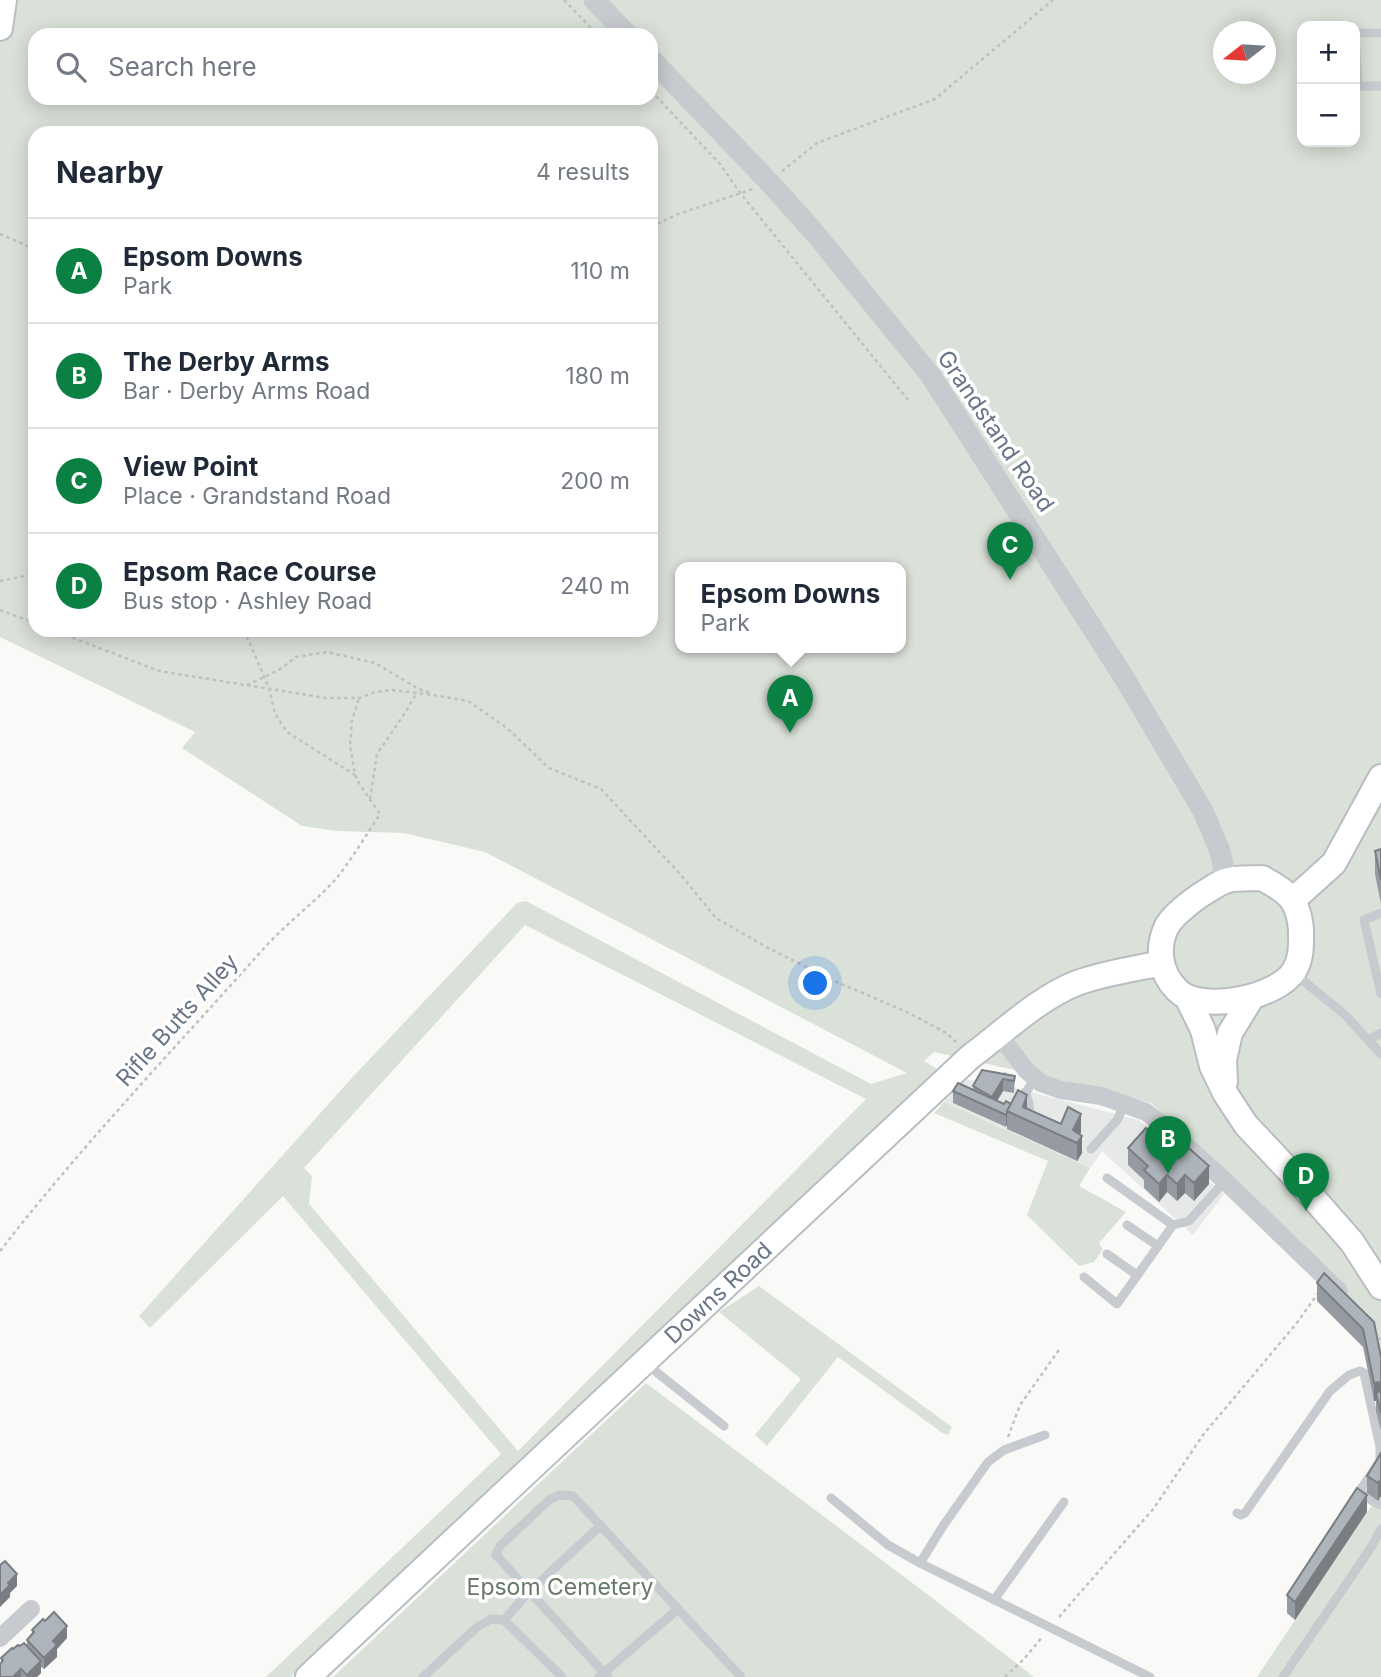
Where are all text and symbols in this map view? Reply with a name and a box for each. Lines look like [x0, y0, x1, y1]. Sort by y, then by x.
north arrow [1213, 21, 1276, 84]
map controls [1297, 21, 1360, 147]
button: + [1297, 21, 1360, 84]
search box [28, 28, 658, 105]
icon: search [52, 48, 90, 86]
text: Search here [108, 51, 257, 82]
button: − [1297, 84, 1360, 147]
text: Nearby [56, 154, 164, 190]
text: 4 results [536, 158, 630, 186]
text: Epsom Downs [123, 241, 303, 272]
text: A [70, 257, 88, 285]
text: 110 m [570, 257, 630, 285]
text: Park [123, 272, 172, 300]
street label: Grandstand Road [932, 345, 1060, 517]
text: The Derby Arms [123, 346, 330, 377]
text: B [71, 362, 87, 390]
text: 180 m [565, 362, 630, 390]
text: Bar · Derby Arms Road [123, 377, 370, 405]
text: View Point [123, 451, 258, 482]
text: C [70, 467, 88, 495]
text: 200 m [560, 467, 630, 495]
text: Place · Grandstand Road [123, 482, 391, 510]
pin: C [987, 522, 1033, 580]
text: Epsom Race Course [123, 556, 377, 587]
popup [675, 562, 906, 653]
text: D [71, 572, 87, 600]
text: 240 m [560, 572, 630, 600]
text: Epsom Downs [701, 578, 880, 609]
text: Bus stop · Ashley Road [123, 587, 372, 615]
text: Park [701, 609, 750, 637]
pin: A [767, 675, 813, 733]
street label: Rifle Butts Alley [110, 948, 244, 1092]
your location [798, 966, 832, 1000]
pin: B [1145, 1116, 1191, 1174]
pin: D [1283, 1153, 1329, 1211]
street label: Downs Road [659, 1236, 778, 1350]
park label: Epsom Cemetery [467, 1573, 654, 1601]

